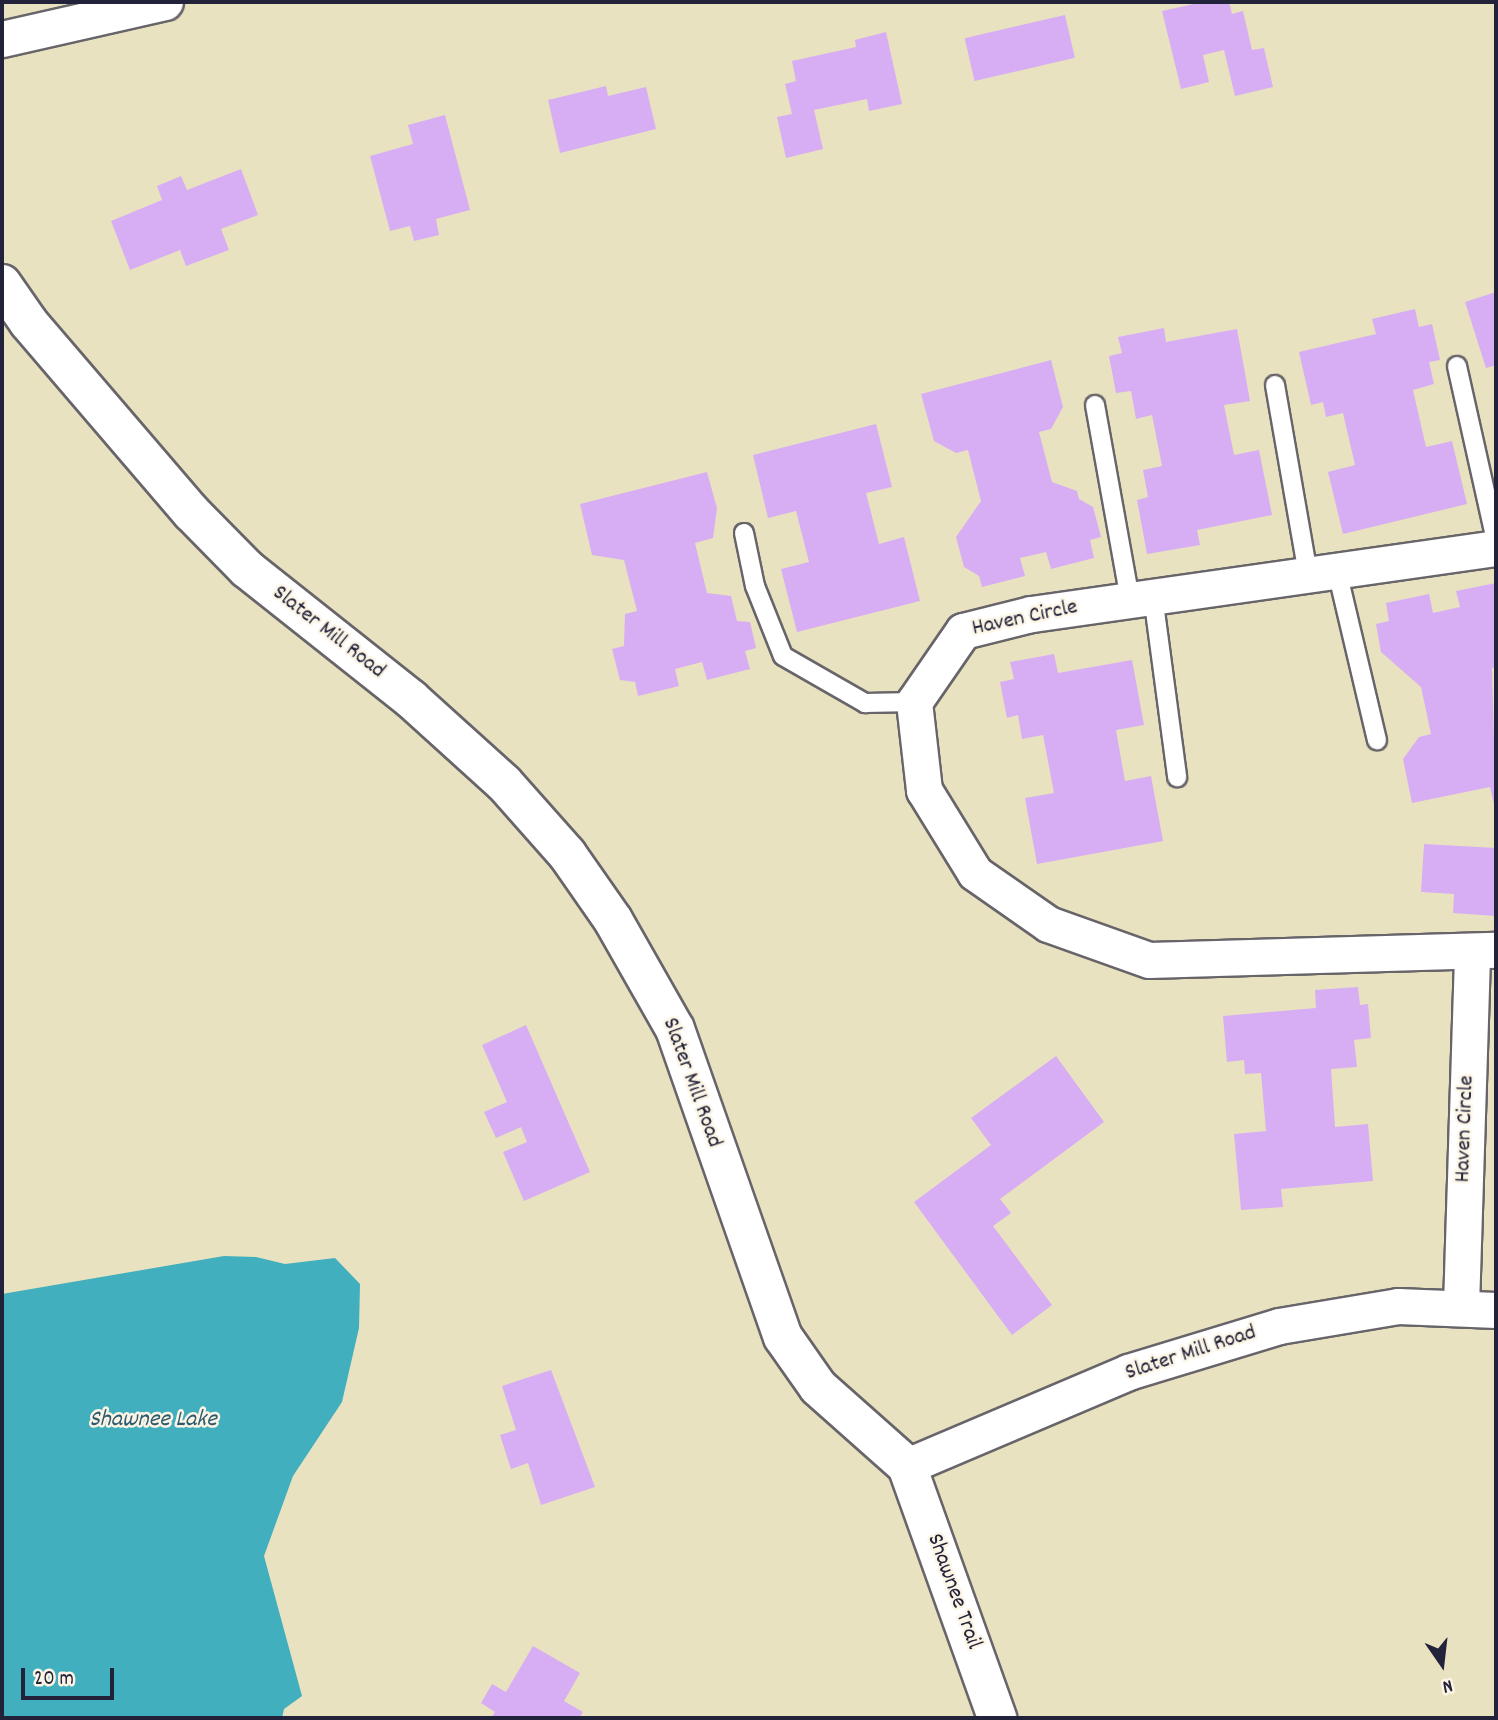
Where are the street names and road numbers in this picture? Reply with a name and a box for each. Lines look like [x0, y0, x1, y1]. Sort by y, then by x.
street label: Slater Mill Road [266, 580, 390, 686]
street label: Haven Circle [970, 594, 1080, 644]
street label: Slater Mill Road [655, 1015, 727, 1151]
street label: Haven Circle [1450, 1075, 1482, 1183]
street label: Slater Mill Road [1122, 1320, 1260, 1388]
street label: Shawnee Trail [919, 1531, 987, 1653]

